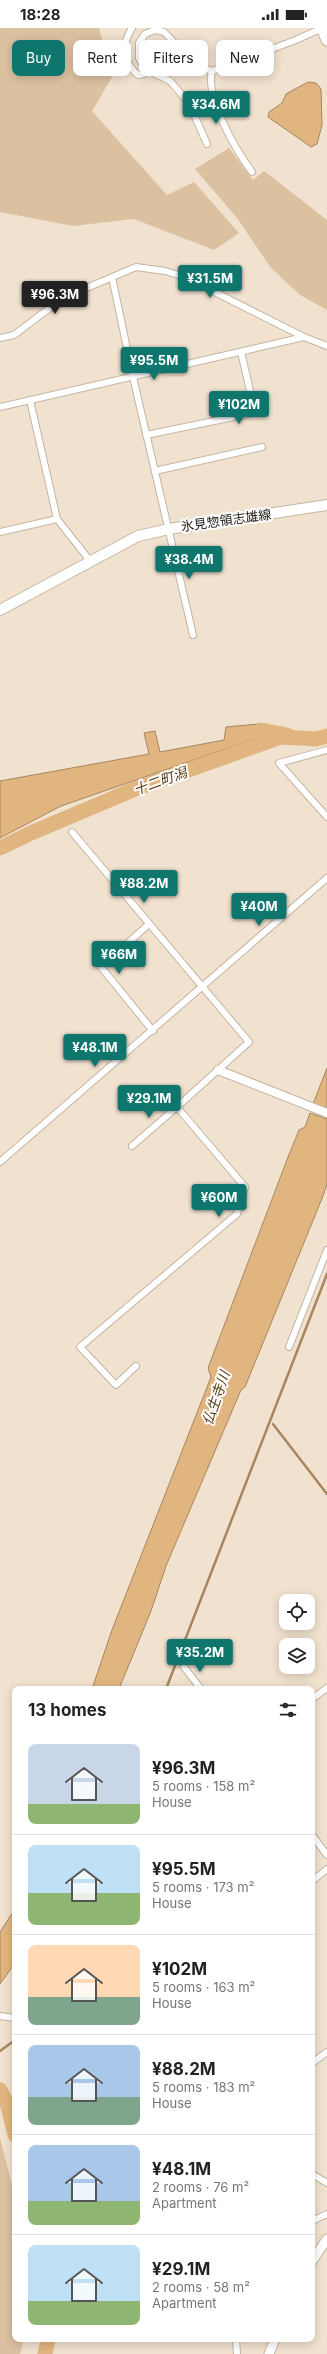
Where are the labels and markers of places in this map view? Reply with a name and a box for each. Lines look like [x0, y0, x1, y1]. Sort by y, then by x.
pin: ¥34.6M [183, 91, 249, 125]
pin: ¥31.5M [177, 265, 243, 299]
pin: ¥96.3M [22, 281, 88, 315]
pin: ¥95.5M [121, 347, 187, 381]
pin: ¥102M [211, 391, 267, 425]
pin: ¥38.4M [156, 546, 222, 580]
pin: ¥88.2M [111, 870, 177, 904]
pin: ¥40M [235, 893, 283, 927]
pin: ¥66M [95, 941, 143, 975]
pin: ¥48.1M [62, 1034, 128, 1068]
pin: ¥29.1M [116, 1085, 182, 1119]
pin: ¥60M [195, 1184, 243, 1218]
pin: ¥35.2M [167, 1639, 233, 1673]

